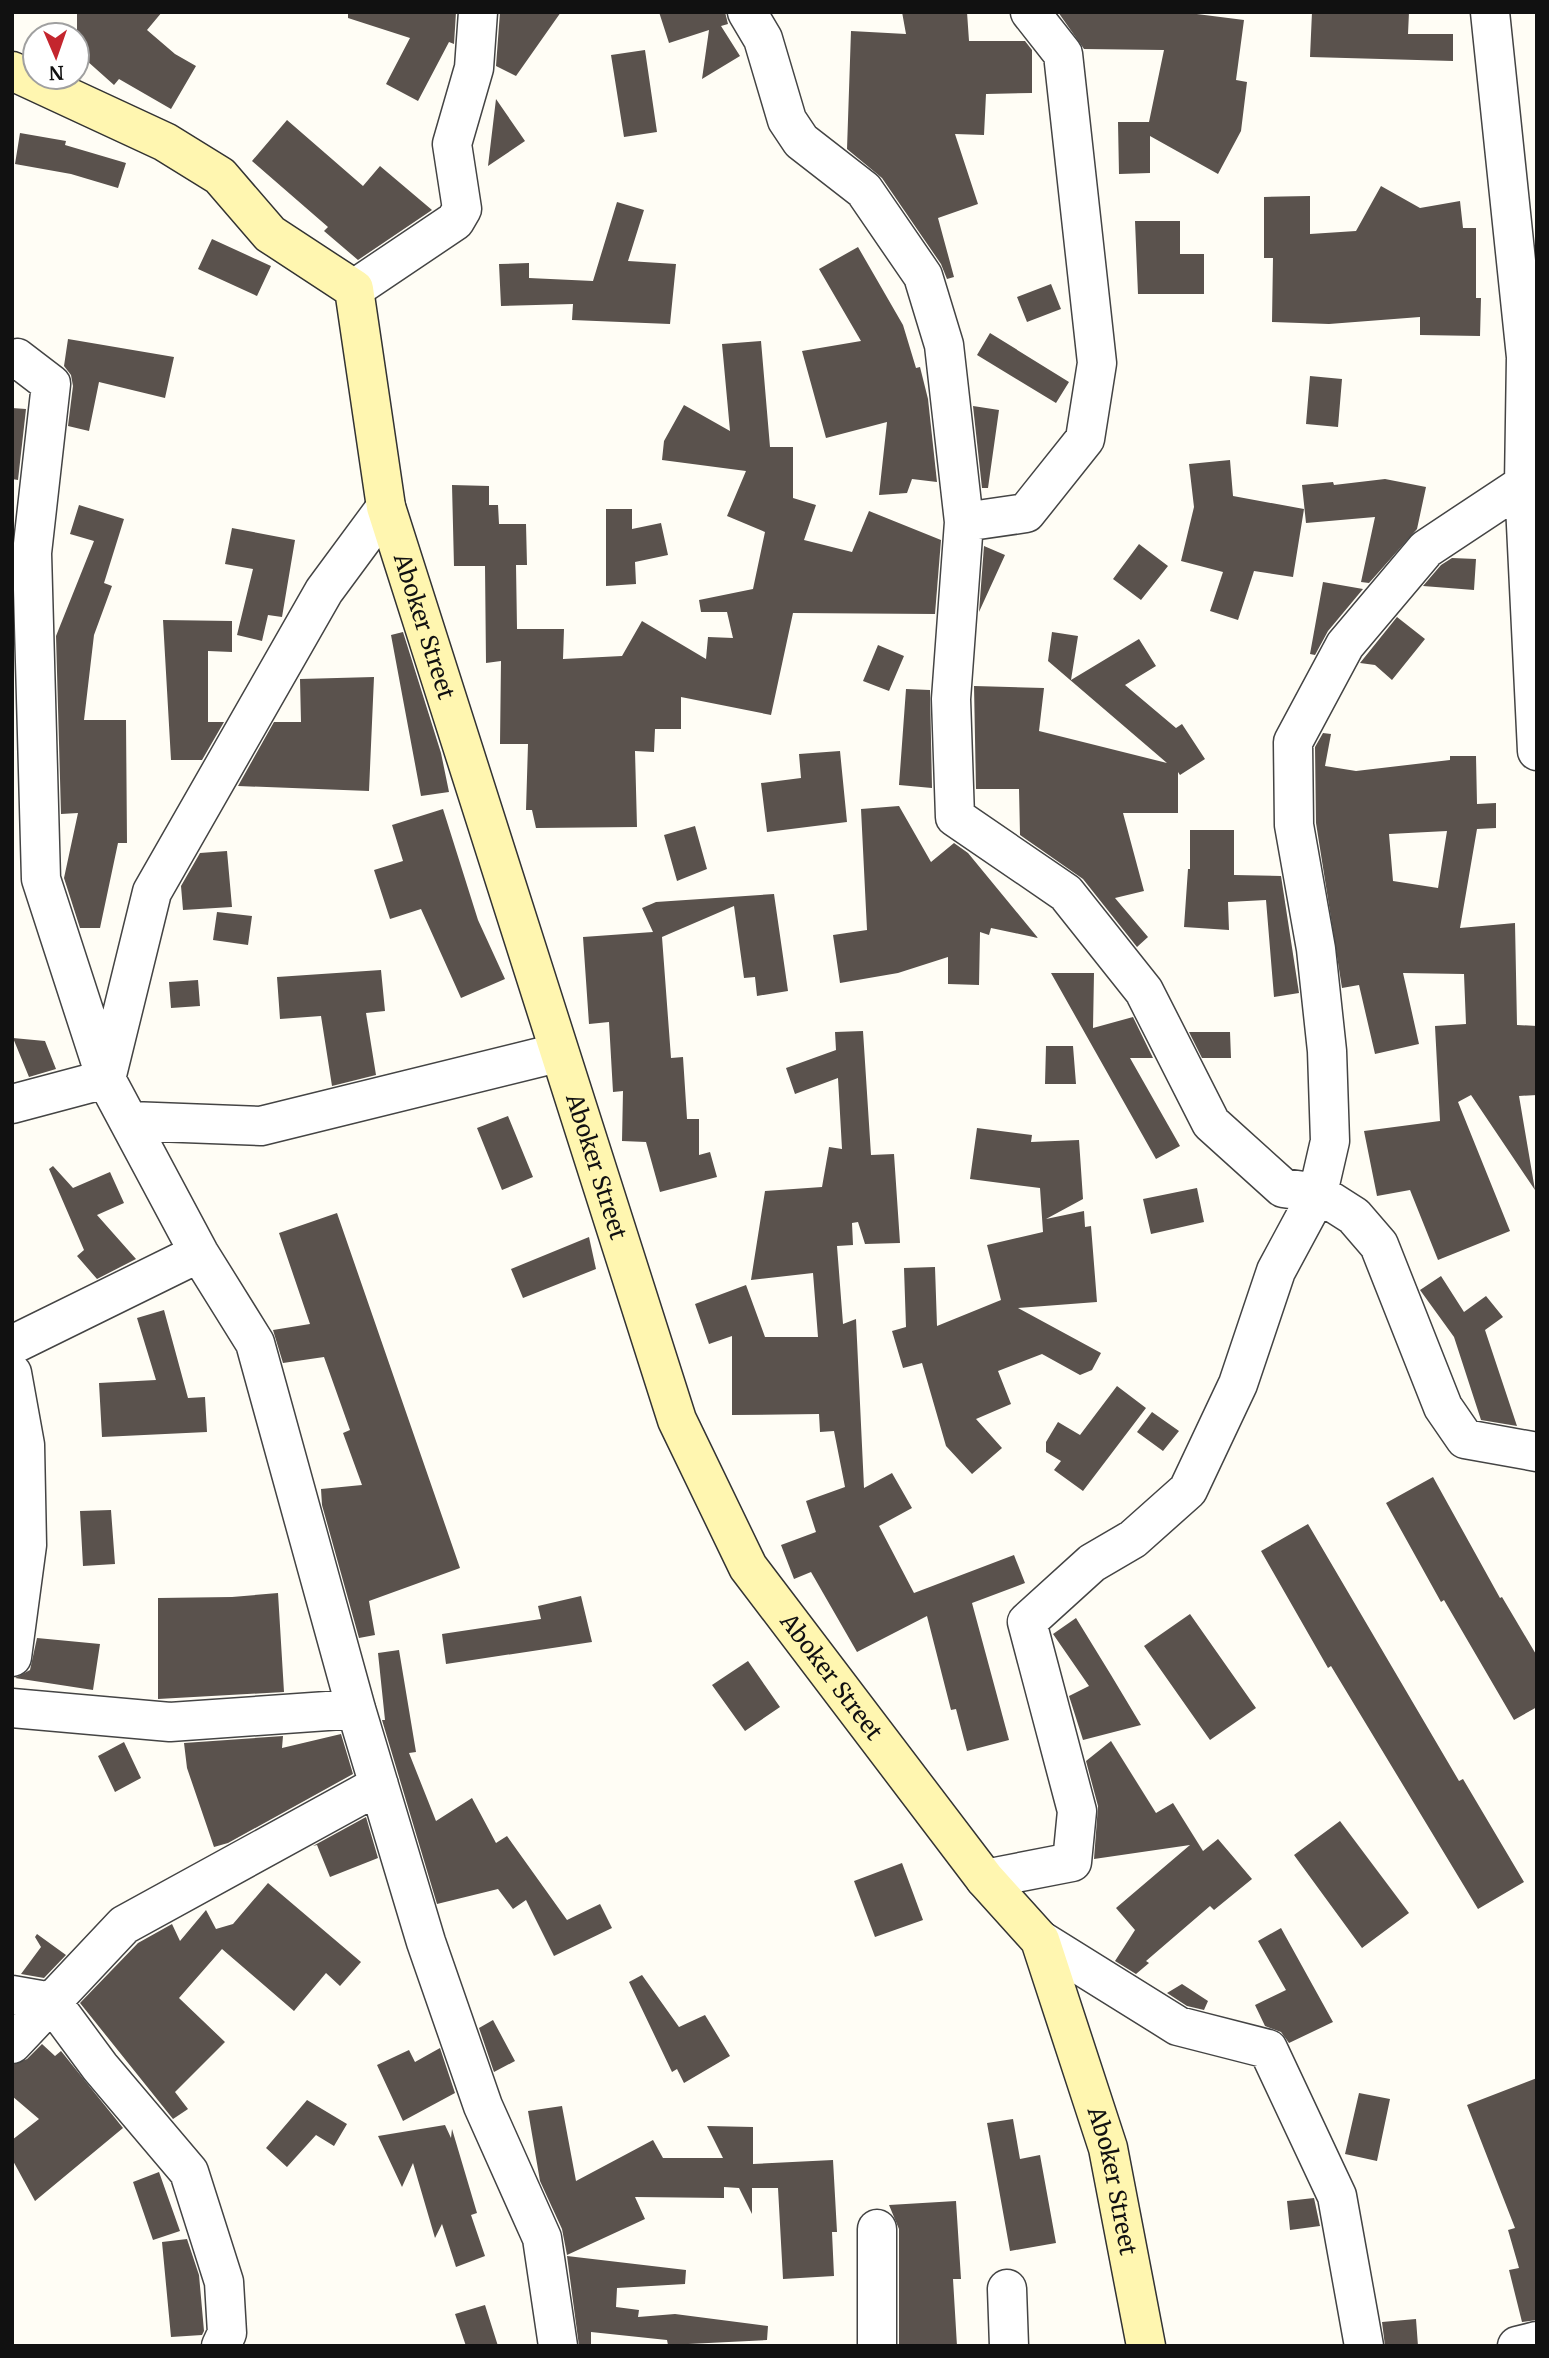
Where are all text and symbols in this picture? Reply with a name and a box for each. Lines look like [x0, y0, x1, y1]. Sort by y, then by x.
north arrow [21, 21, 91, 91]
text: N [49, 61, 65, 85]
street label: Aboker Street [387, 549, 461, 703]
street label: Aboker Street [560, 1089, 634, 1243]
street label: Aboker Street [774, 1607, 889, 1745]
street label: Aboker Street [1081, 2102, 1143, 2257]

